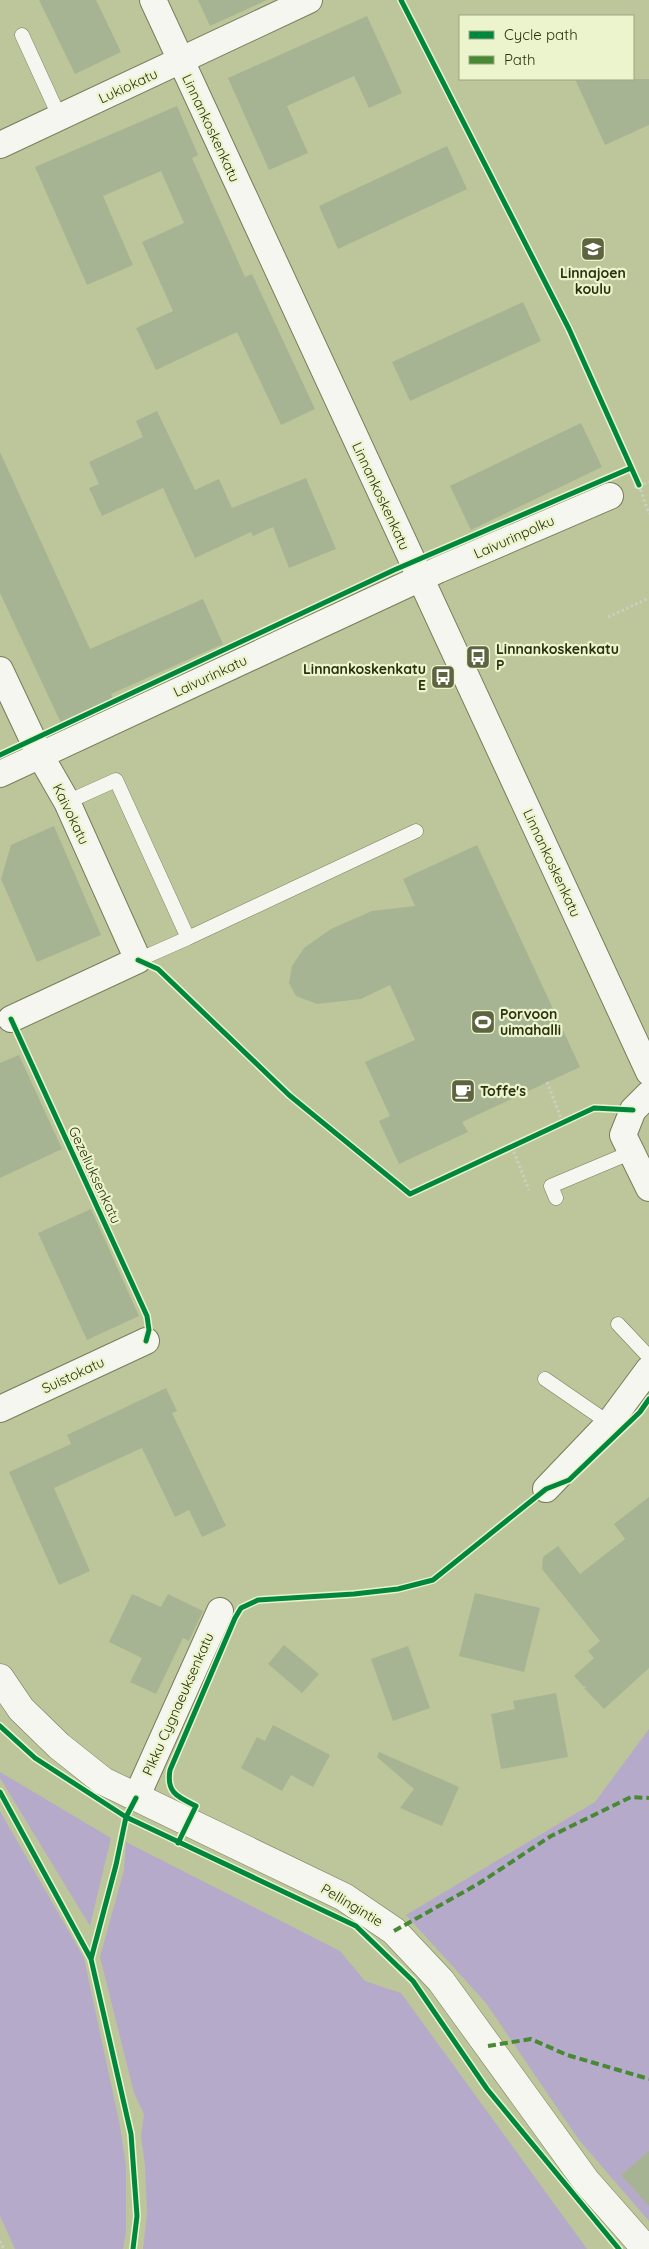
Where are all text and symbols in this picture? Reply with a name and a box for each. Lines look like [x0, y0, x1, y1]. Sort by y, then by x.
legend [459, 15, 634, 80]
text: Cycle path [504, 25, 578, 44]
text: Path [504, 50, 536, 69]
street label: Lukiokatu [96, 65, 160, 107]
street label: Linnankoskenkatu [178, 71, 244, 185]
school or university icon: Linnajoen koulu [580, 236, 606, 262]
place label: Linnajoen koulu [560, 264, 626, 298]
street label: Linnankoskenkatu [348, 439, 414, 553]
street label: Laivurinpolku [471, 511, 557, 563]
place label: Linnankoskenkatu P [496, 640, 619, 674]
bus stop icon: Linnankoskenkatu P [465, 644, 491, 670]
street label: Laivurinkatu [170, 651, 250, 701]
place label: Linnankoskenkatu E [303, 660, 426, 694]
bus stop icon: Linnankoskenkatu E [430, 664, 456, 690]
street label: Kaivokatu [49, 781, 93, 847]
street label: Linnankoskenkatu [519, 806, 585, 920]
place label: Porvoon uimahalli [500, 1005, 561, 1039]
sports icon: Porvoon uimahalli [470, 1009, 496, 1035]
cafe icon: Toffe's [450, 1078, 476, 1104]
place label: Toffe's [480, 1082, 526, 1100]
street label: Gezeliuksenkatu [65, 1124, 125, 1226]
street label: Suistokatu [39, 1353, 107, 1397]
street label: Pikku Cygnaeuksenkatu [138, 1630, 218, 1778]
street label: Pellingintie [318, 1879, 386, 1931]

